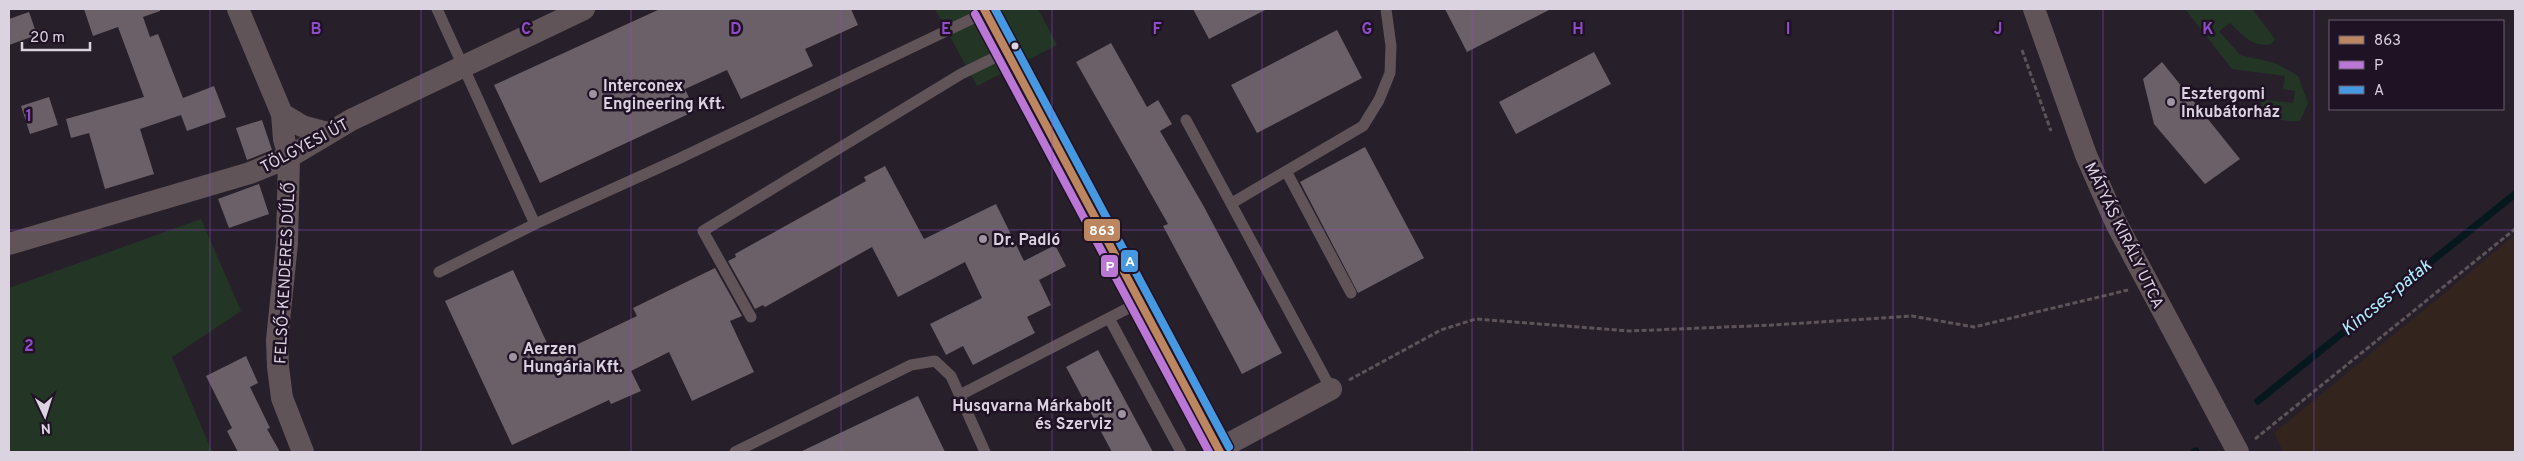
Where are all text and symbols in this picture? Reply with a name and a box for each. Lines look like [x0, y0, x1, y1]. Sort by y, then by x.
scale bar [22, 20, 90, 52]
text: B [310, 20, 322, 40]
text: C [521, 20, 531, 40]
text: D [730, 20, 742, 40]
text: E [941, 20, 951, 40]
text: F [1152, 20, 1162, 40]
text: G [1362, 20, 1372, 40]
text: H [1572, 20, 1584, 40]
text: I [1786, 20, 1790, 40]
text: J [1994, 20, 2002, 40]
text: K [2202, 20, 2214, 40]
legend [2329, 20, 2504, 110]
text: 20 m [30, 29, 65, 48]
text: 863 [2374, 32, 2401, 51]
unlabelled marker [1010, 41, 1020, 51]
text: P [2374, 57, 2383, 76]
place label: Interconex Engineering Kft. [603, 77, 725, 115]
text: A [2374, 82, 2384, 101]
place label: Esztergomi Inkubátorház [2181, 85, 2280, 123]
marker: Interconex Engineering Kft. [587, 88, 599, 100]
marker: Esztergomi Inkubátorház [2165, 96, 2177, 108]
text: 1 [26, 107, 32, 127]
street label: TÖLGYESI ÚT [256, 113, 352, 178]
street label: MÁTYÁS KIRÁLY UTCA [2079, 158, 2169, 313]
street label: FELSŐ-KENDERES DŰLŐ [269, 182, 301, 365]
line badge: 863 [1083, 218, 1121, 242]
text: 863 [1089, 223, 1115, 240]
place label: Dr. Padló [993, 231, 1060, 251]
marker: Dr. Padló [977, 233, 989, 245]
line badge: A [1120, 249, 1139, 273]
line badge: P [1100, 254, 1119, 278]
text: A [1125, 254, 1135, 271]
water label: Kincses-patak [2337, 254, 2437, 342]
text: P [1106, 259, 1115, 276]
text: 2 [24, 337, 34, 357]
place label: Aerzen Hungária Kft. [523, 340, 623, 378]
marker: Aerzen Hungária Kft. [507, 351, 519, 363]
north arrow [20, 391, 70, 441]
place label: Husqvarna Márkabolt és Szerviz [952, 397, 1112, 435]
marker: Husqvarna Márkabolt és Szerviz [1116, 408, 1128, 420]
text: N [40, 419, 51, 436]

